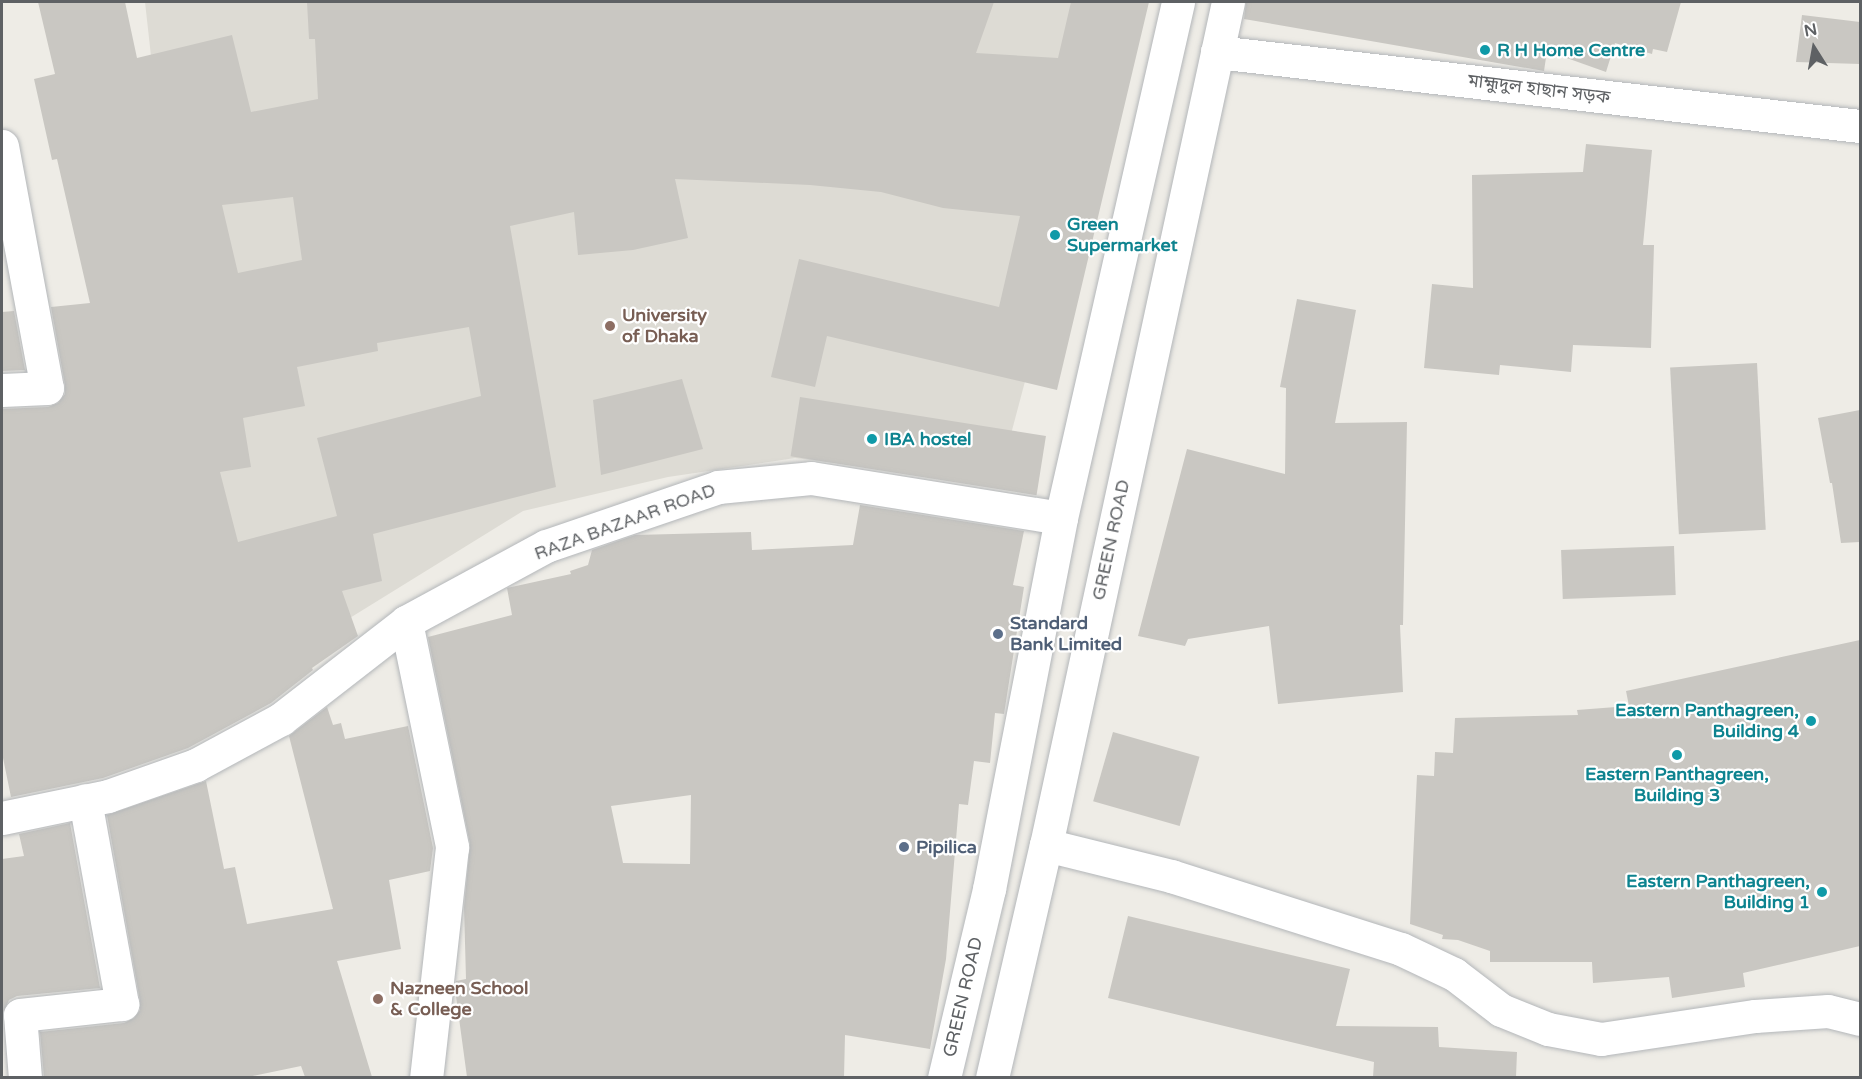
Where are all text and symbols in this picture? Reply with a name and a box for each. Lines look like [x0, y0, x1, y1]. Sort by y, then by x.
north arrow [1784, 18, 1844, 78]
text: N [1802, 19, 1819, 41]
place label: R H Home Centre [1497, 39, 1645, 61]
marker: R H Home Centre [1478, 43, 1492, 57]
street label: মাহ্মুদুল হাছান সড়ক [1467, 70, 1611, 108]
place label: Green Supermarket [1067, 214, 1178, 256]
marker: Green Supermarket [1048, 228, 1062, 242]
place label: University of Dhaka [622, 305, 707, 348]
marker: University of Dhaka [603, 319, 617, 333]
place label: IBA hostel [884, 428, 972, 450]
marker: IBA hostel [865, 432, 879, 446]
street label: GREEN ROAD [1088, 478, 1134, 602]
street label: RAZA BAZAAR ROAD [531, 479, 719, 565]
place label: Standard Bank Limited [1010, 613, 1122, 656]
marker: Standard Bank Limited [991, 627, 1005, 641]
place label: Eastern Panthagreen, Building 4 [1615, 700, 1799, 742]
marker: Eastern Panthagreen, Building 4 [1804, 714, 1818, 728]
marker: Eastern Panthagreen, Building 3 [1670, 748, 1684, 762]
place label: Eastern Panthagreen, Building 3 [1585, 764, 1769, 806]
place label: Pipilica [916, 836, 977, 858]
marker: Pipilica [897, 840, 911, 854]
place label: Eastern Panthagreen, Building 1 [1626, 871, 1810, 914]
marker: Eastern Panthagreen, Building 1 [1815, 885, 1829, 899]
street label: GREEN ROAD [939, 935, 987, 1059]
place label: Nazneen School & College [390, 978, 529, 1020]
marker: Nazneen School & College [371, 992, 385, 1006]

